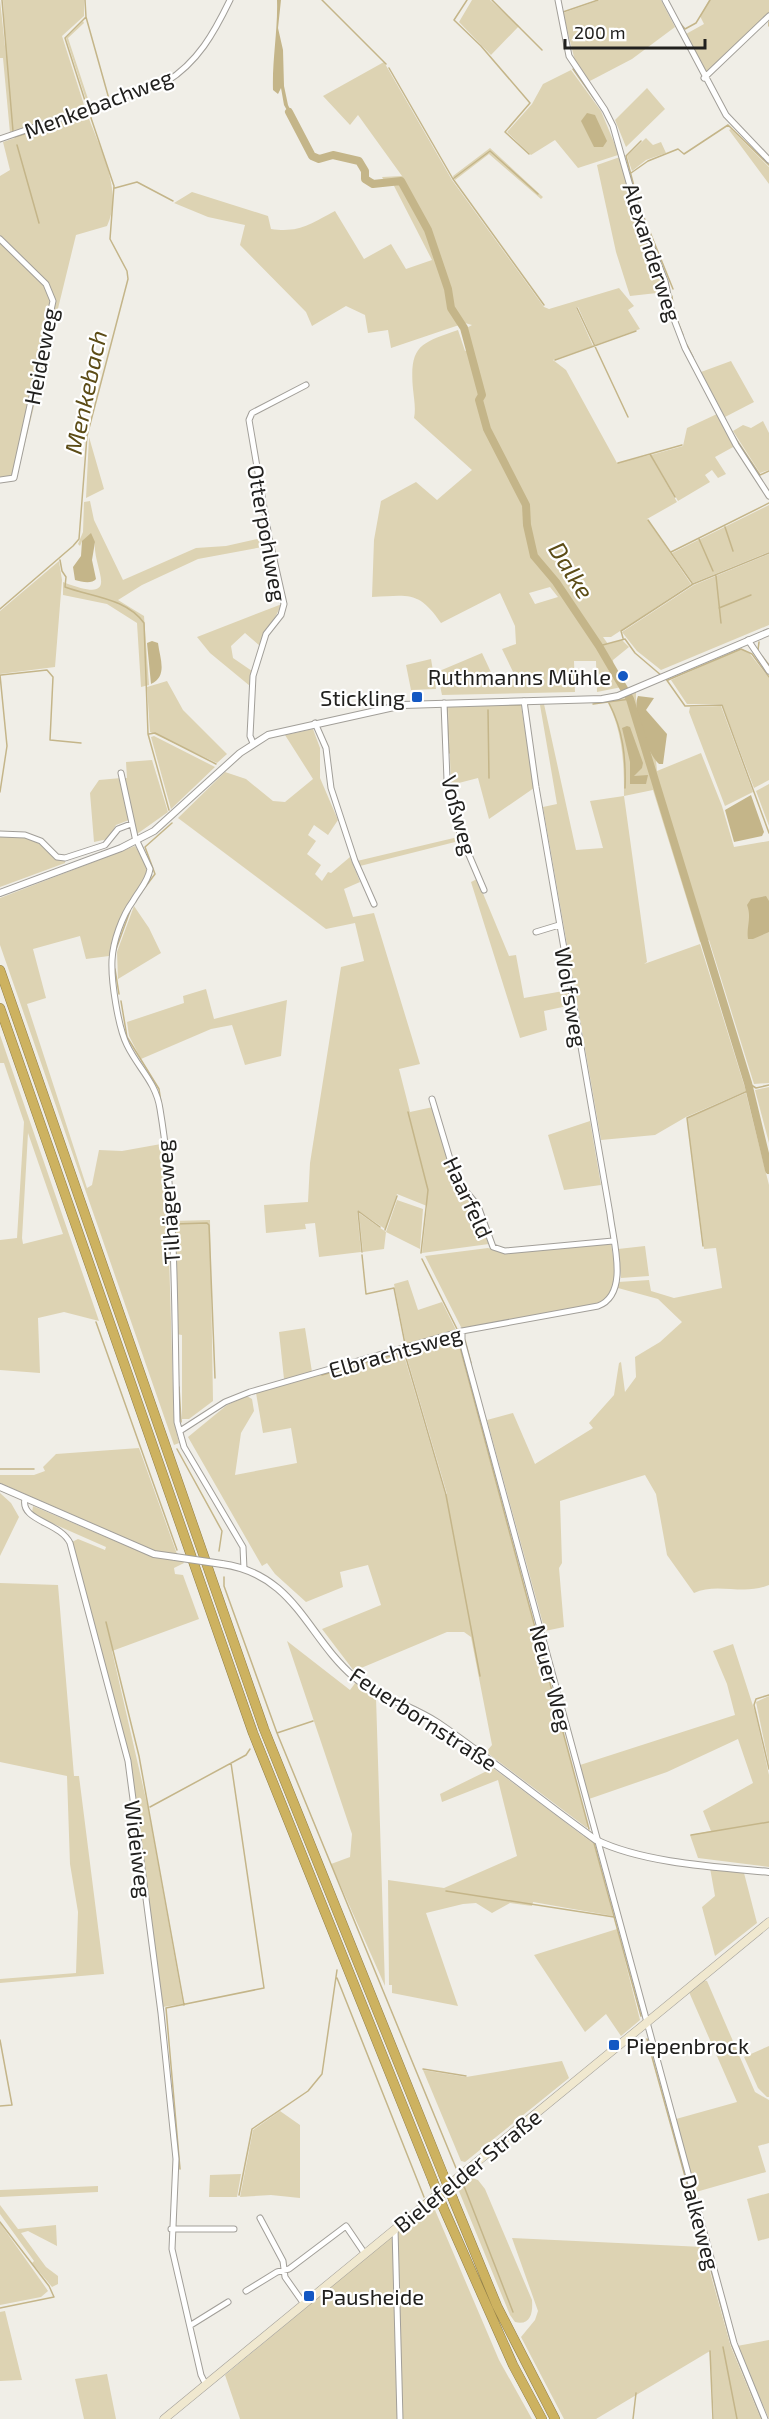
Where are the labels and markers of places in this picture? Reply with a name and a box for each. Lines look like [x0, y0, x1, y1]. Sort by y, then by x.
place label: Ruthmanns Mühle [428, 663, 611, 689]
marker: Ruthmanns Mühle [616, 669, 630, 683]
place label: Stickling [320, 684, 405, 710]
marker: Stickling [410, 690, 424, 704]
place label: Piepenbrock [626, 2032, 749, 2058]
marker: Piepenbrock [607, 2038, 621, 2052]
place label: Pausheide [321, 2283, 424, 2309]
marker: Pausheide [302, 2289, 316, 2303]

